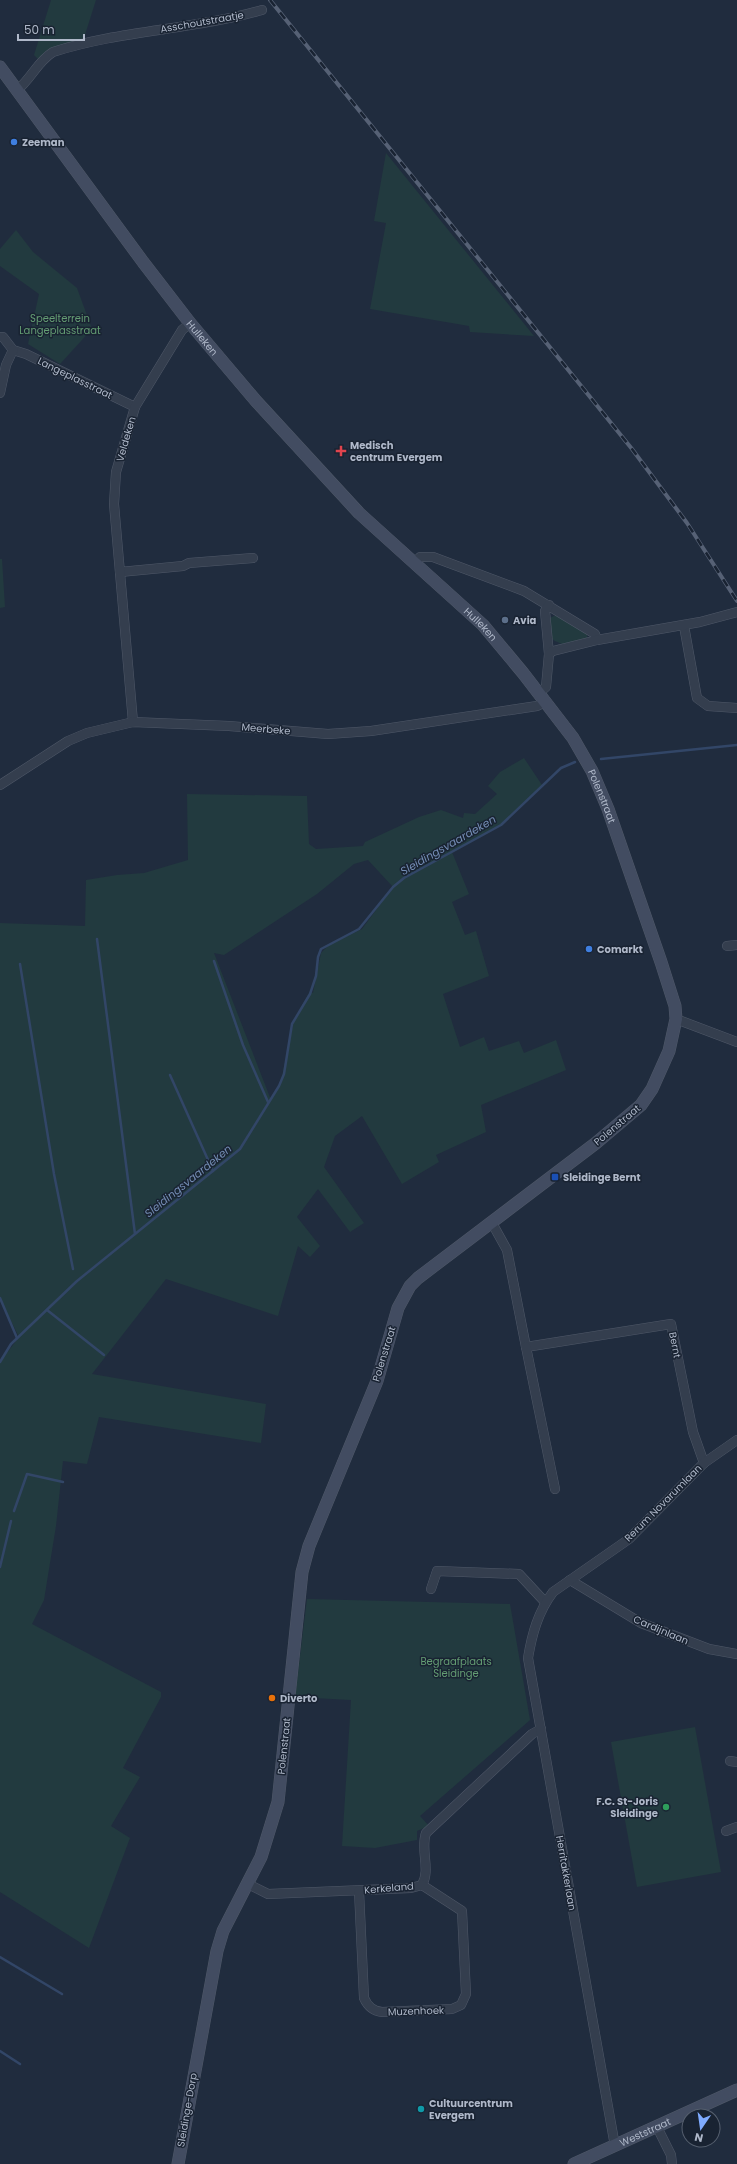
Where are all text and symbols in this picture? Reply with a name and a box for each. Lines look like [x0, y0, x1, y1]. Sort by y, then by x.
street label: Asschoutstraatje [159, 7, 245, 37]
scale bar [18, 16, 84, 42]
text: 50 m [24, 21, 55, 38]
place label: Zeeman [22, 135, 65, 150]
marker: Zeeman [9, 137, 19, 147]
park label: Speelterrein Langeplasstraat [19, 311, 101, 338]
street label: Hulleken [183, 317, 222, 359]
street label: Langeplasstraat [35, 353, 115, 403]
street label: Veldeken [112, 415, 140, 463]
place label: Medisch centrum Evergem [350, 438, 443, 465]
marker: Medisch centrum Evergem [335, 445, 347, 457]
street label: Hulleken [461, 604, 501, 644]
place label: Avia [513, 613, 537, 628]
marker: Avia [500, 615, 510, 625]
street label: Meerbeke [241, 719, 291, 739]
street label: Polenstraat [585, 767, 620, 825]
water label: Sleidingsvaardeken [397, 811, 499, 879]
place label: Comarkt [597, 942, 643, 957]
marker: Comarkt [584, 944, 594, 954]
street label: Polenstraat [590, 1101, 644, 1149]
water label: Sleidingsvaardeken [141, 1141, 235, 1221]
place label: Sleidinge Bernt [563, 1170, 641, 1185]
marker: Sleidinge Bernt [550, 1172, 560, 1182]
street label: Polenstraat [368, 1324, 400, 1383]
street label: Bernt [665, 1331, 685, 1360]
street label: Rerum Novarumlaan [621, 1461, 705, 1545]
street label: Cardijnlaan [631, 1612, 691, 1648]
park label: Begraafplaats Sleidinge [420, 1654, 492, 1681]
place label: Diverto [280, 1691, 318, 1706]
marker: Diverto [267, 1693, 277, 1703]
street label: Polenstraat [274, 1717, 294, 1775]
place label: F.C. St-Joris Sleidinge [596, 1794, 658, 1821]
marker: F.C. St-Joris Sleidinge [661, 1802, 671, 1812]
street label: Herritakkerlaan [552, 1834, 580, 1912]
street label: Kerkeland [364, 1878, 414, 1898]
street label: Muzenhoek [388, 2002, 445, 2019]
street label: Sleidinge-Dorp [173, 2072, 201, 2148]
place label: Cultuurcentrum Evergem [429, 2096, 513, 2123]
marker: Cultuurcentrum Evergem [416, 2104, 426, 2114]
north arrow [681, 2108, 721, 2148]
street label: Weststraat [617, 2113, 673, 2150]
text: N [693, 2129, 705, 2146]

